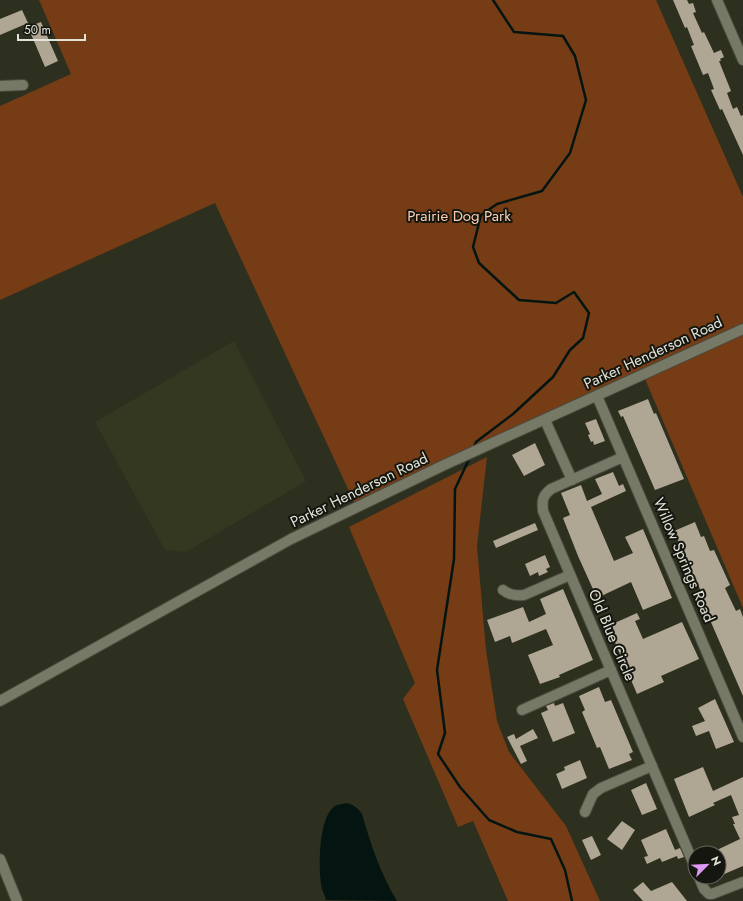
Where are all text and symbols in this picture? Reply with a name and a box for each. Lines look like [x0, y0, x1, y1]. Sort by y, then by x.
scale bar [18, 16, 85, 42]
text: 50 m [24, 21, 51, 39]
park label: Prairie Dog Park [407, 205, 511, 227]
street label: Parker Henderson Road [580, 311, 726, 395]
street label: Parker Henderson Road [287, 447, 431, 533]
street label: Willow Springs Road [648, 494, 720, 626]
street label: Old Blue Circle [583, 586, 641, 685]
north arrow [687, 845, 727, 885]
text: N [707, 854, 725, 868]

